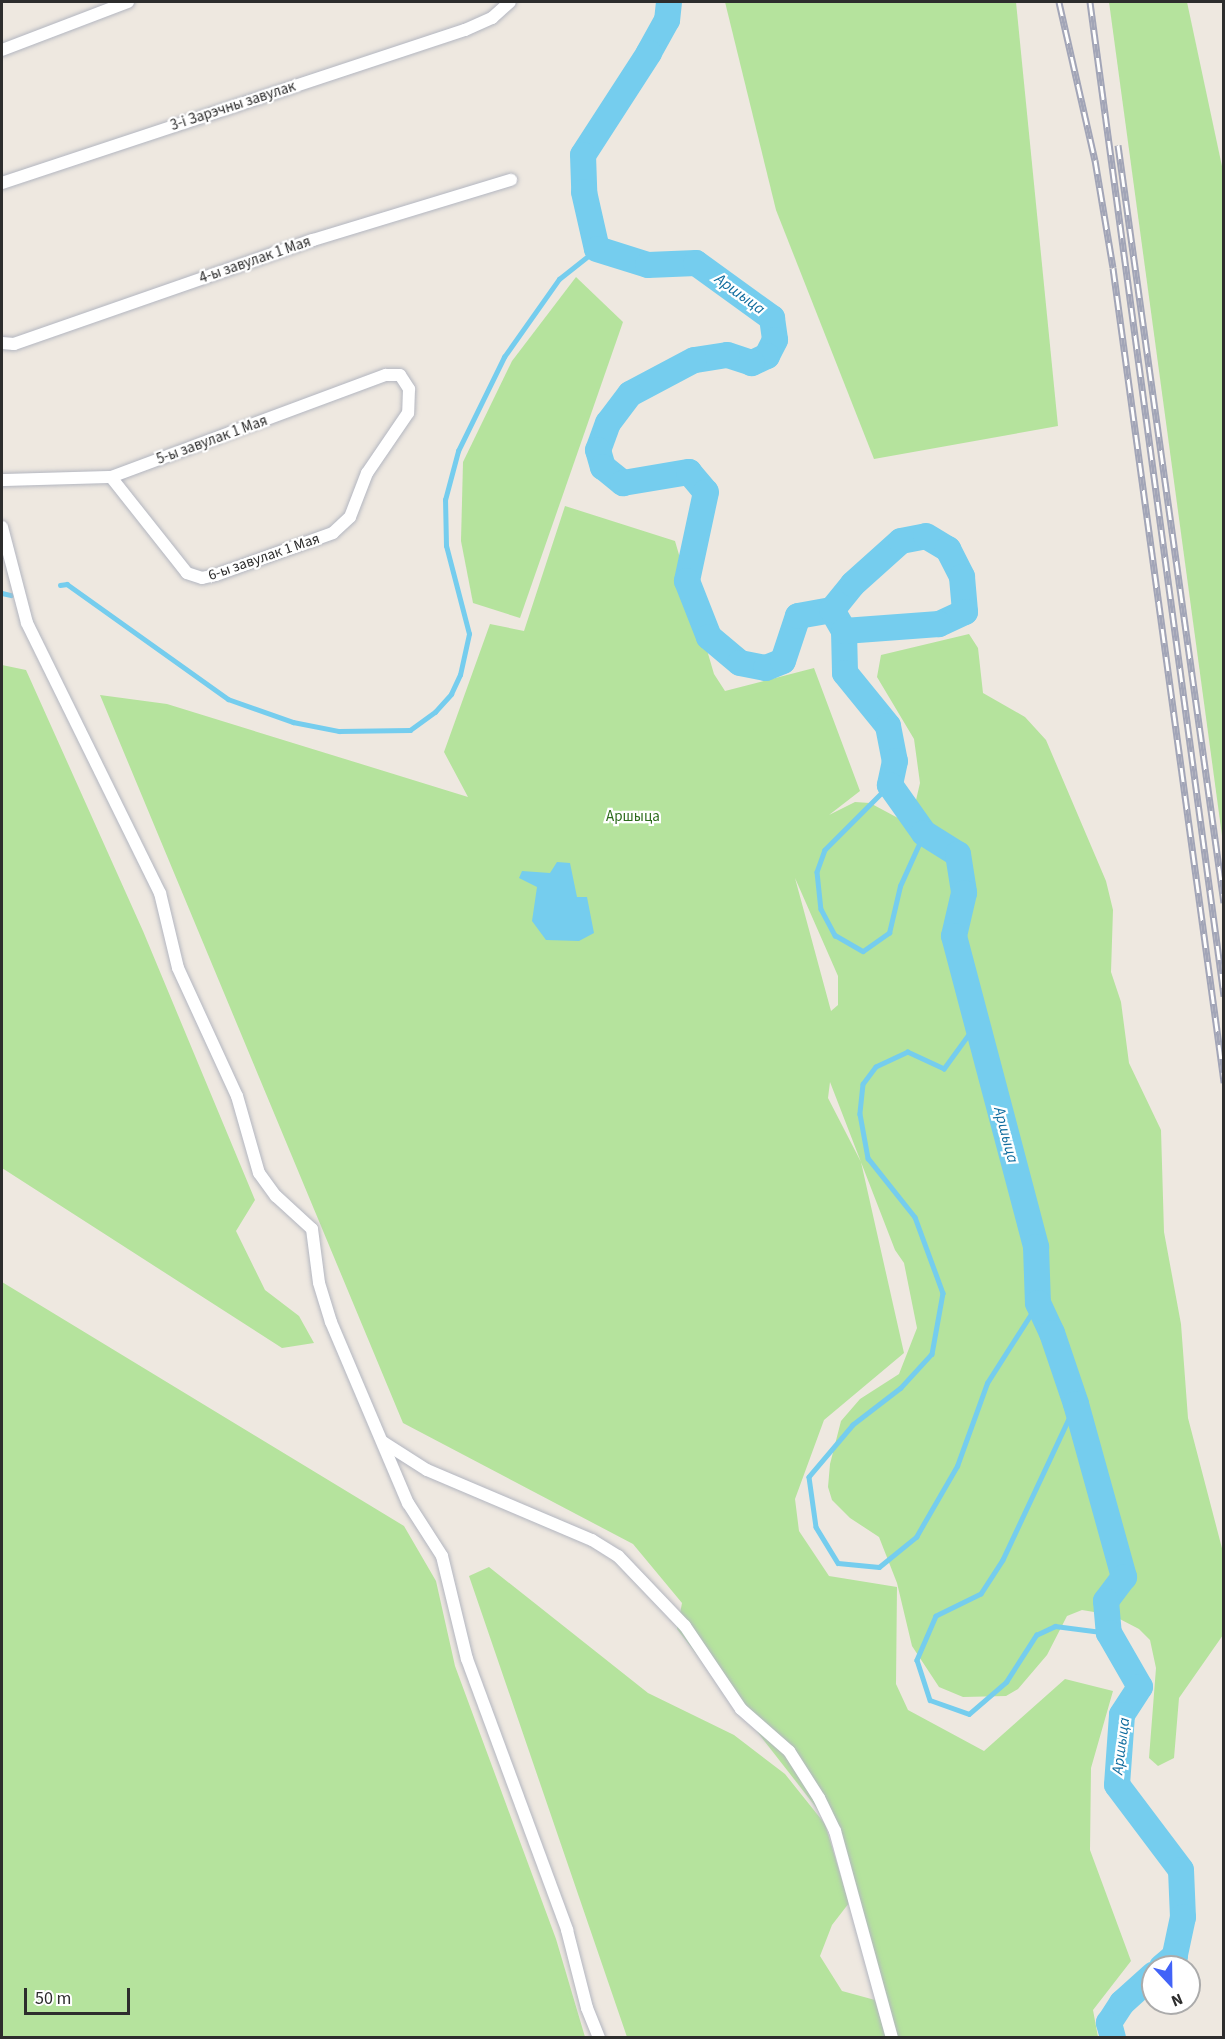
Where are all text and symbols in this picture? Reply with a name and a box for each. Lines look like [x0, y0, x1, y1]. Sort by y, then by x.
street label: 3-і Зарэчны завулак [168, 77, 298, 135]
street label: 4-ы завулак 1 Мая [197, 232, 313, 288]
water label: Аршыца [711, 269, 769, 319]
street label: 5-ы завулак 1 Мая [154, 412, 270, 468]
street label: 6-ы завулак 1 Мая [206, 529, 322, 585]
park label: Аршыца [606, 808, 660, 826]
water label: Аршыца [989, 1105, 1023, 1165]
water label: Аршыца [1108, 1716, 1134, 1776]
north arrow [1141, 1955, 1201, 2015]
scale bar [27, 1976, 134, 2014]
text: 50 m [35, 1986, 71, 2011]
text: N [1168, 1988, 1186, 2012]

